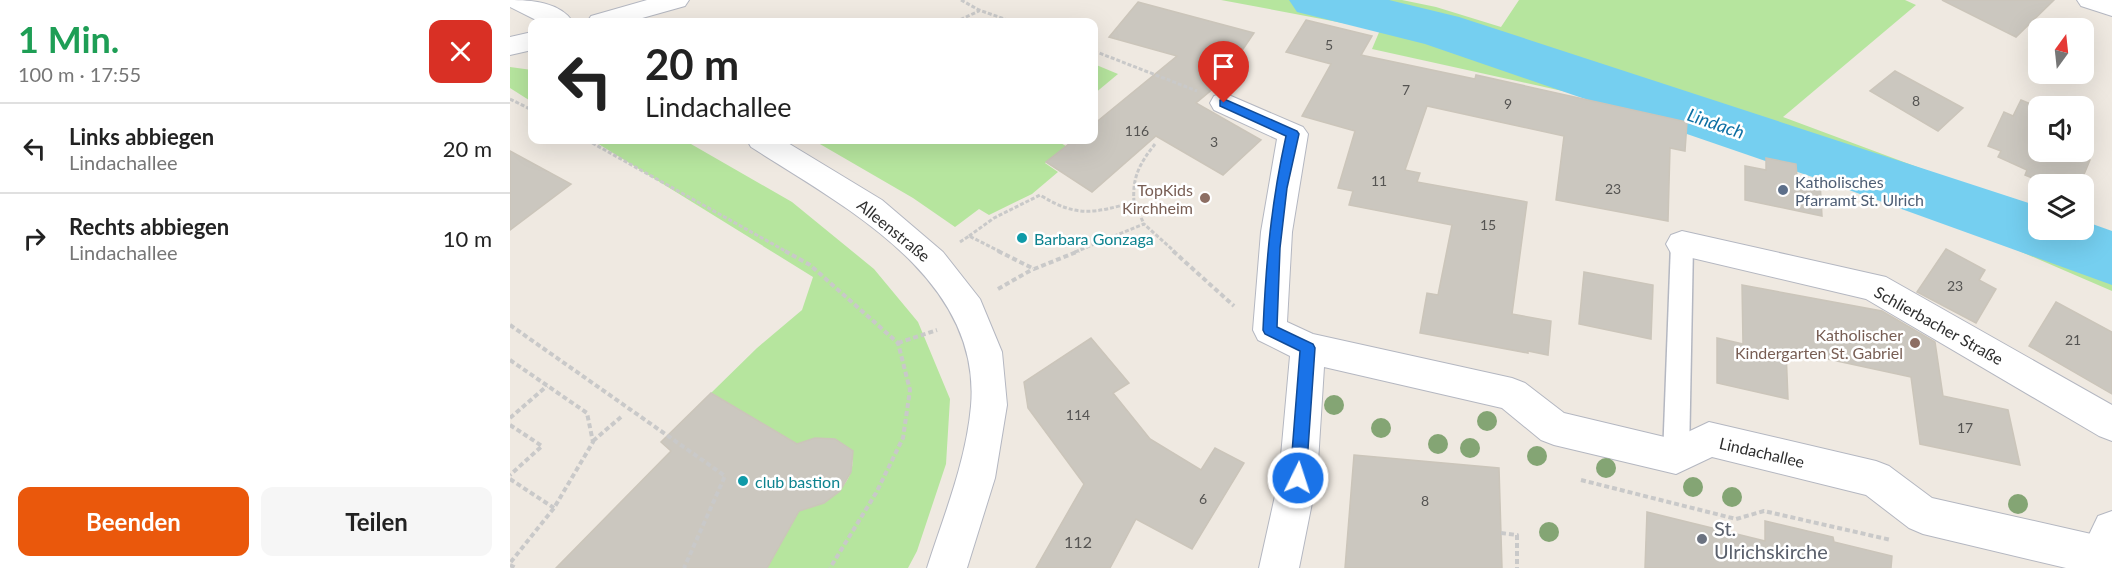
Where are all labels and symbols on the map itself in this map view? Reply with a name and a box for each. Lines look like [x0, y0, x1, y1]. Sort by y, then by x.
north arrow [2028, 18, 2094, 84]
house number: 5 [1325, 36, 1333, 53]
pin [1198, 41, 1249, 103]
house number: 7 [1402, 81, 1410, 98]
house number: 8 [1912, 92, 1920, 109]
house number: 9 [1504, 95, 1512, 112]
water label: Lindach [1685, 103, 1747, 143]
house number: 116 [1125, 122, 1149, 139]
house number: 3 [1210, 133, 1218, 150]
house number: 11 [1371, 172, 1387, 189]
place label: Katholisches Pfarramt St. Ulrich [1795, 172, 1924, 209]
place label: TopKids Kirchheim [1122, 180, 1193, 217]
house number: 23 [1605, 180, 1621, 197]
marker: Katholisches Pfarramt St. Ulrich [1776, 183, 1790, 197]
marker: TopKids Kirchheim [1198, 191, 1212, 205]
street label: Alleenstraße [854, 195, 934, 265]
house number: 15 [1480, 216, 1496, 233]
place label: Barbara Gonzaga [1034, 229, 1154, 248]
marker: Barbara Gonzaga [1015, 231, 1029, 245]
house number: 23 [1947, 277, 1963, 294]
street label: Schlierbacher Straße [1871, 282, 2007, 368]
place label: Katholischer Kindergarten St. Gabriel [1735, 325, 1903, 362]
house number: 21 [2065, 331, 2081, 348]
marker: Katholischer Kindergarten St. Gabriel [1908, 336, 1922, 350]
house number: 114 [1066, 406, 1090, 423]
house number: 17 [1957, 419, 1973, 436]
street label: Lindachallee [1718, 433, 1806, 471]
position arrow [1266, 446, 1330, 510]
place label: club bastion [755, 472, 840, 491]
marker: club bastion [736, 474, 750, 488]
house number: 6 [1199, 490, 1207, 507]
house number: 8 [1421, 492, 1429, 509]
place label: St. Ulrichskirche [1714, 516, 1828, 563]
house number: 112 [1064, 532, 1092, 551]
marker: St. Ulrichskirche [1695, 532, 1709, 546]

